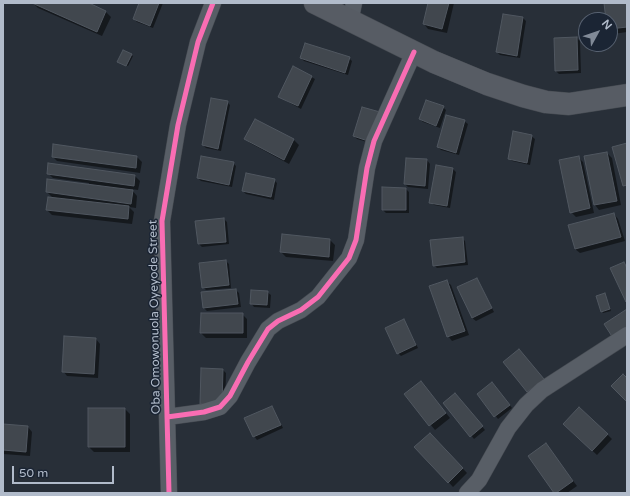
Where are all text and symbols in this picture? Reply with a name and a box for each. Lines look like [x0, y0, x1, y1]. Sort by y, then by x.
north arrow [578, 12, 618, 52]
text: N [599, 17, 615, 32]
street label: Oba Omowonuola Oyeyode Street [146, 220, 164, 414]
scale bar [14, 458, 116, 484]
text: 50 m [19, 466, 48, 480]

